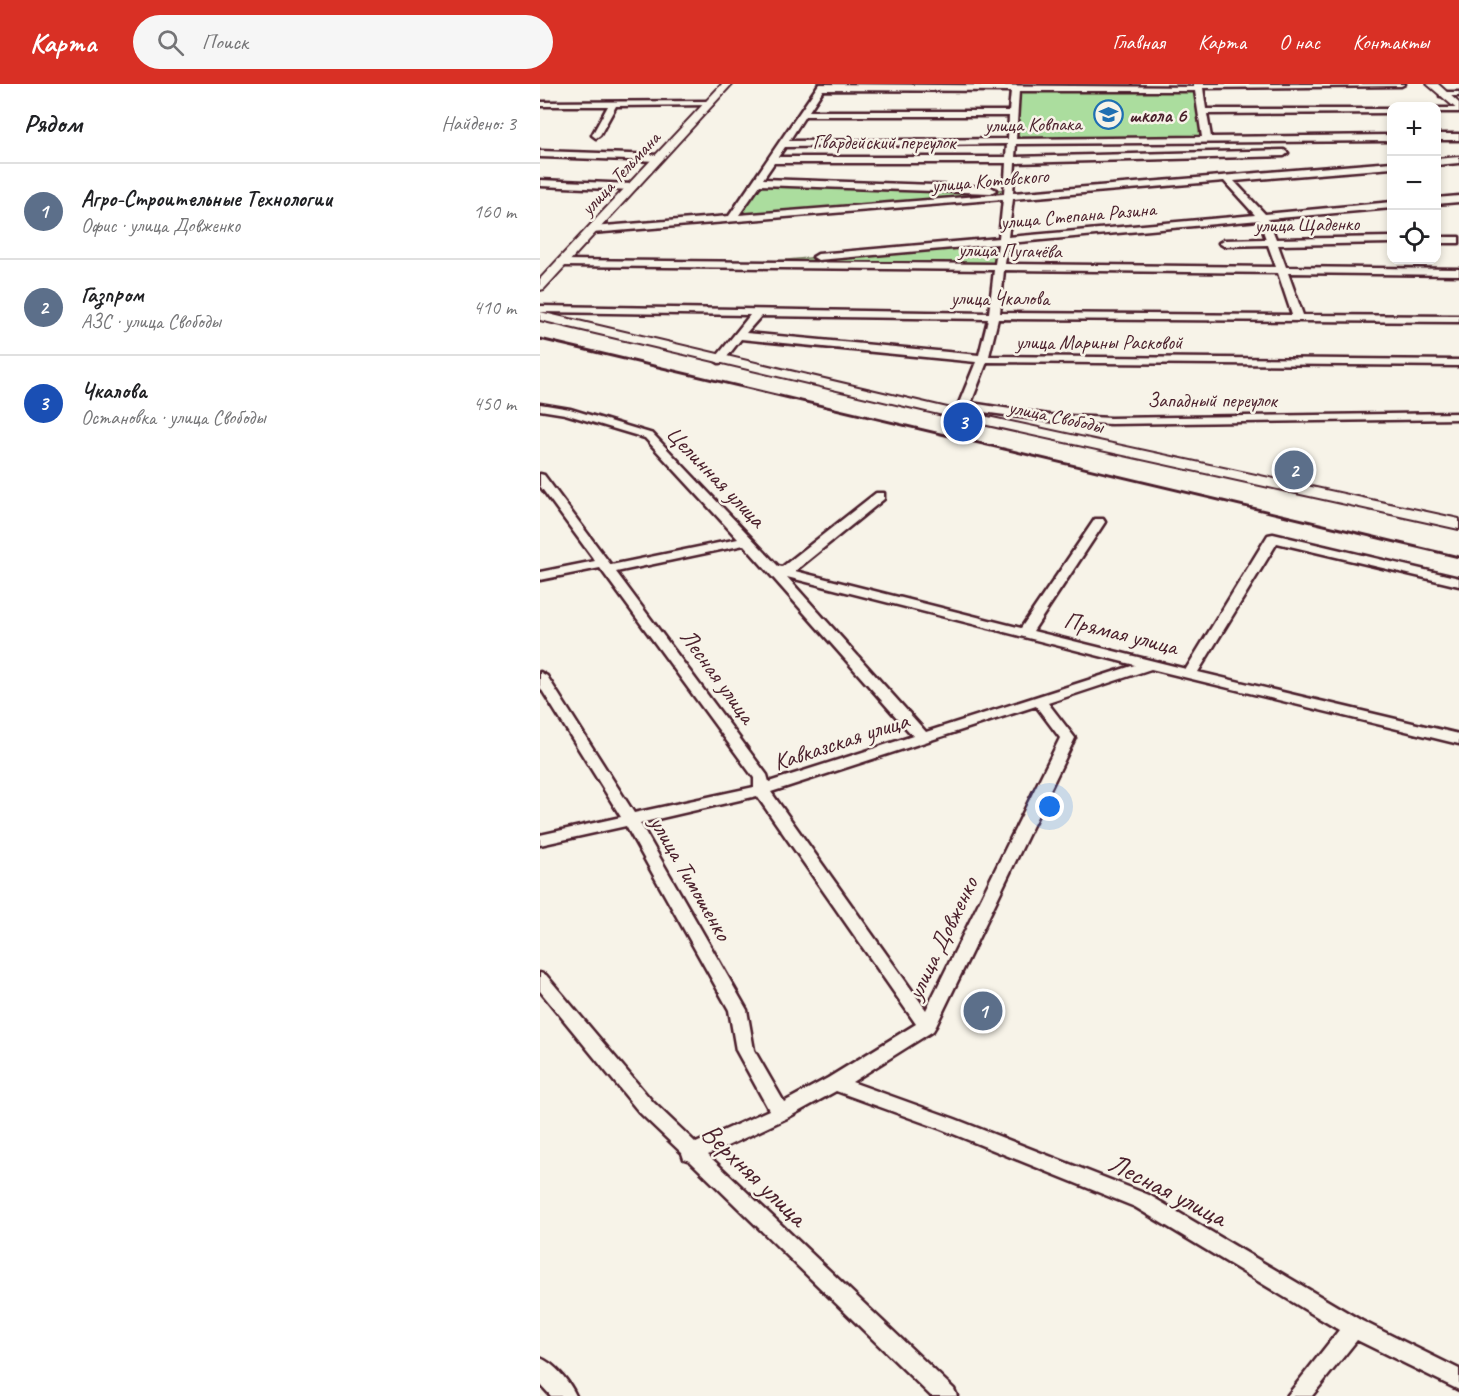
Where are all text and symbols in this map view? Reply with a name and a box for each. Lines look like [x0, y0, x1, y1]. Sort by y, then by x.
search box [133, 15, 553, 69]
text: Карта [30, 25, 97, 60]
icon: search [154, 26, 187, 59]
text: Поиск [202, 28, 248, 56]
text: Главная [1112, 29, 1165, 55]
text: Карта [1198, 29, 1246, 55]
text: О нас [1279, 29, 1320, 55]
text: Контакты [1353, 29, 1429, 55]
school or university icon: школа 6 [1092, 99, 1124, 131]
map controls [1387, 102, 1441, 264]
button: + [1387, 102, 1441, 156]
place label: школа 6 [1129, 103, 1188, 128]
text: Рядом [24, 107, 82, 140]
text: Найдено: 3 [441, 111, 516, 136]
street label: улица Ковпака [983, 111, 1083, 138]
street label: улица Тельмана [574, 125, 667, 221]
street label: Гвардейский переулок [813, 130, 957, 155]
button: − [1387, 156, 1441, 210]
street label: улица Котовского [930, 163, 1050, 198]
text: Агро-Строительные Технологии [81, 185, 332, 213]
street label: улица Степана Разина [998, 196, 1158, 235]
text: 1 [39, 199, 48, 224]
text: 160 m [473, 199, 516, 224]
button: locate [1387, 210, 1441, 264]
street label: улица Щаденко [1254, 211, 1360, 238]
text: Офис · улица Довженко [81, 213, 240, 238]
street label: улица Пугачёва [957, 237, 1063, 264]
text: Газпром [81, 281, 144, 309]
street label: улица Чкалова [950, 286, 1051, 311]
text: 2 [39, 295, 48, 320]
text: 410 m [473, 295, 516, 320]
text: АЗС · улица Свободы [81, 309, 221, 334]
street label: улица Марины Расковой [1015, 330, 1184, 355]
text: Чкалова [81, 377, 147, 405]
street label: Западный переулок [1147, 388, 1278, 413]
text: 3 [39, 391, 48, 416]
text: 450 m [473, 391, 516, 416]
street label: улица Свободы [1005, 394, 1107, 439]
pin: 3 [944, 400, 982, 444]
text: Остановка · улица Свободы [81, 405, 266, 430]
street label: Целинная улица [660, 418, 773, 535]
pin: 2 [1274, 448, 1314, 492]
street label: Прямая улица [1061, 604, 1183, 662]
street label: Лесная улица [674, 623, 764, 731]
street label: Кавказская улица [770, 705, 914, 777]
your location [1035, 792, 1064, 821]
street label: улица Тимошенко [642, 809, 740, 947]
street label: улица Довженко [899, 870, 985, 1006]
pin: 1 [964, 988, 1002, 1034]
street label: Верхняя улица [694, 1115, 817, 1235]
street label: Лесная улица [1103, 1145, 1235, 1235]

